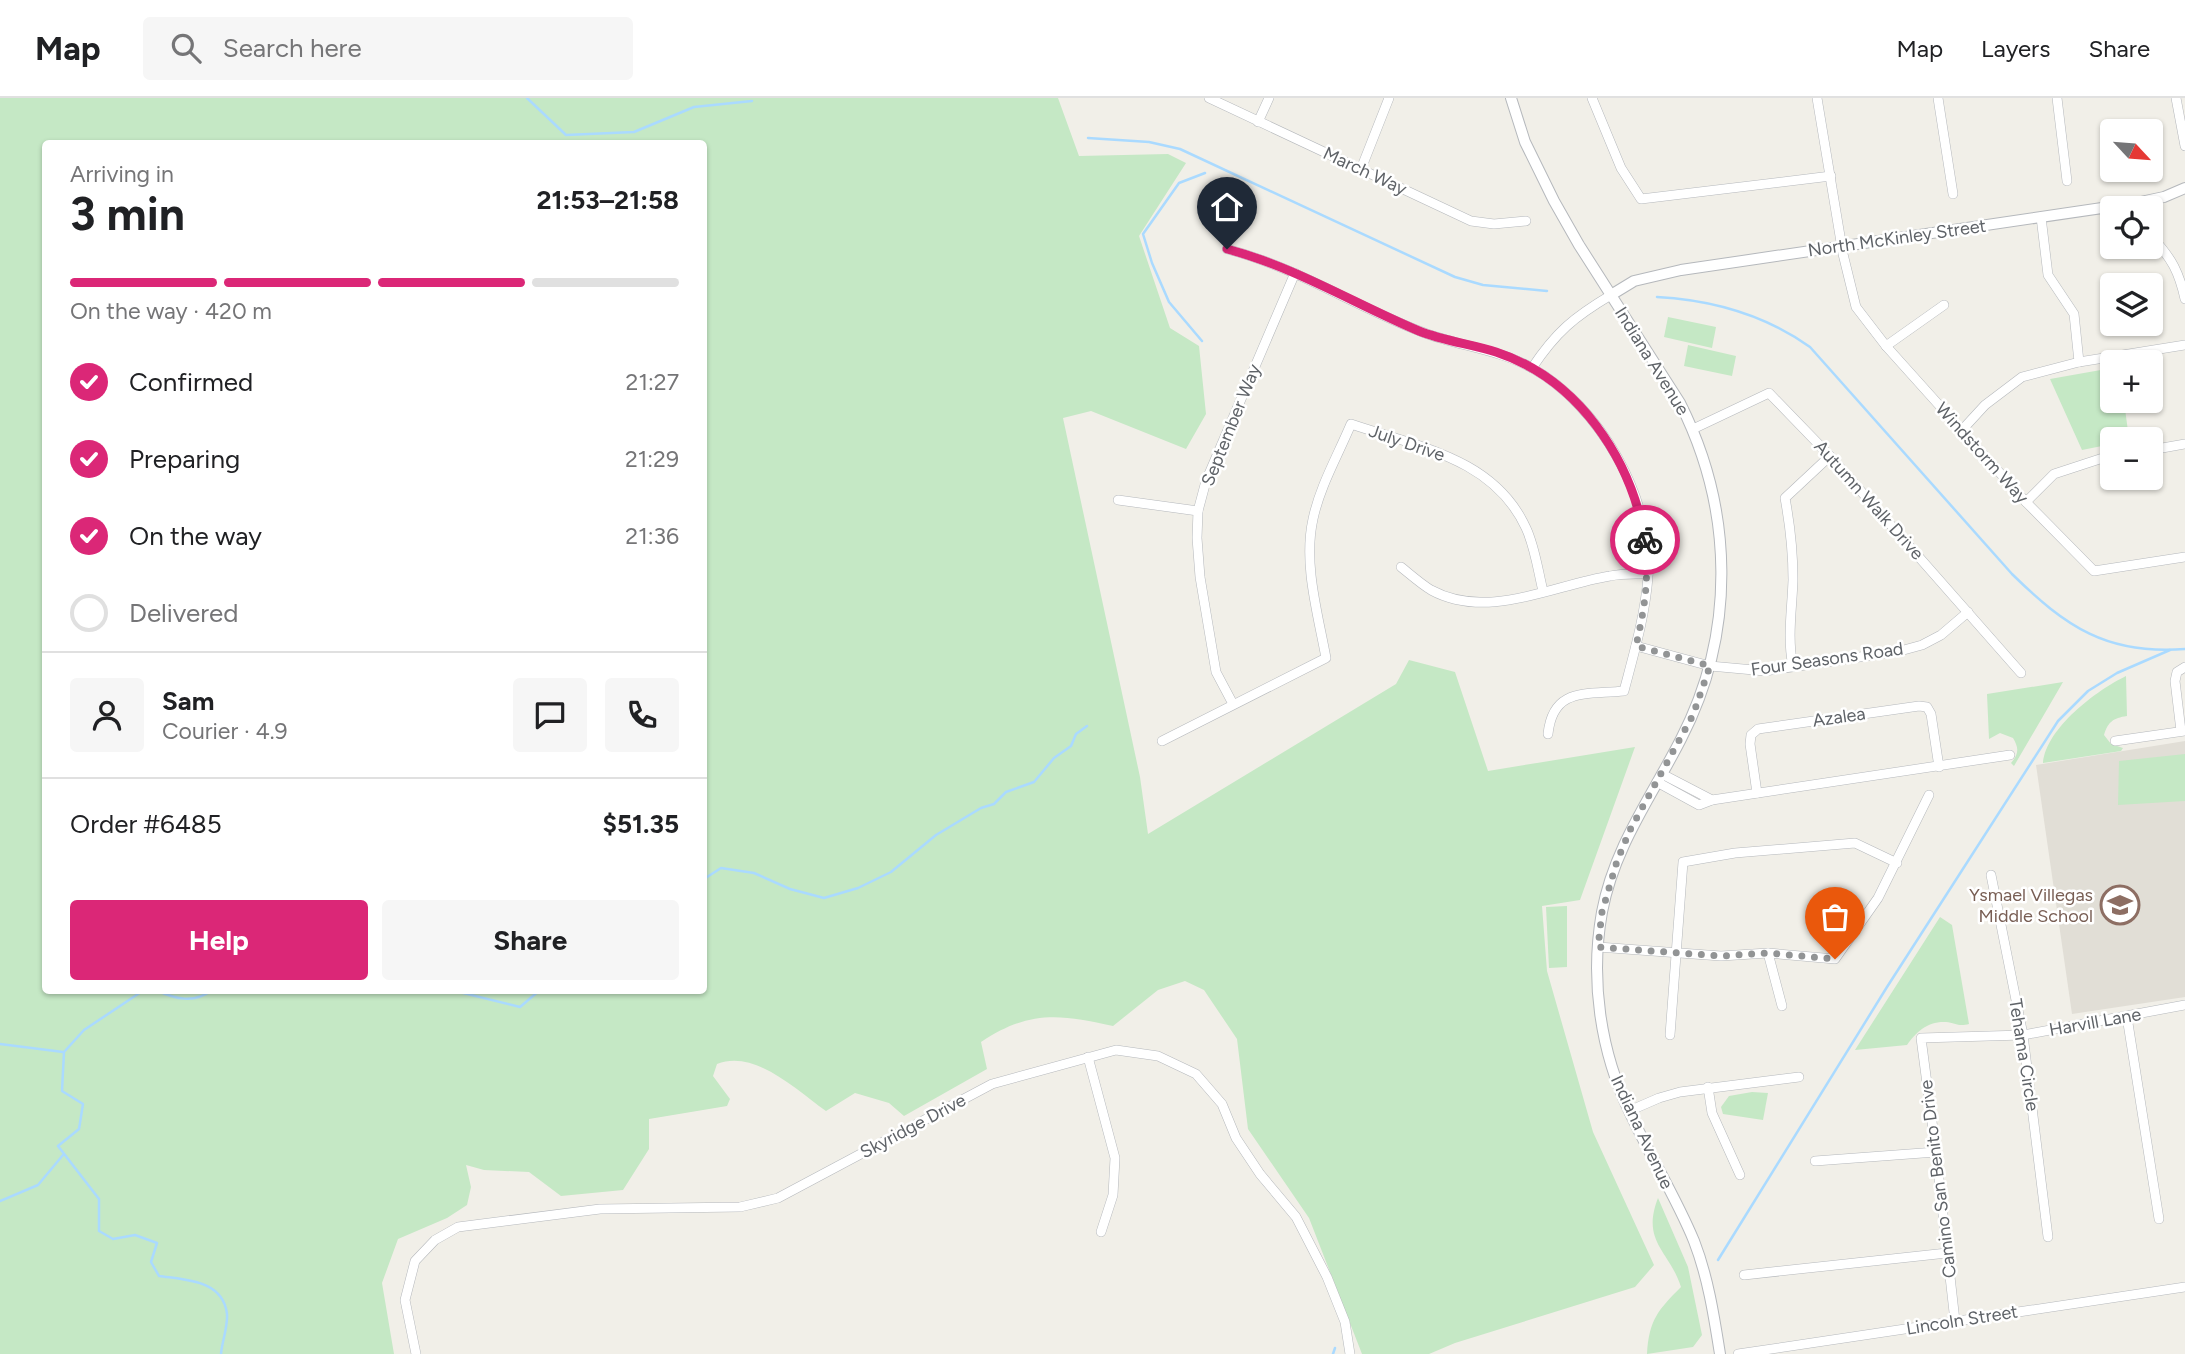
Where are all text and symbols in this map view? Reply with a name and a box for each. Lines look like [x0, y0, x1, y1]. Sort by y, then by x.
search box [143, 17, 633, 80]
text: Map [35, 29, 101, 68]
icon: search [167, 29, 205, 67]
text: Search here [223, 32, 362, 64]
text: Map [1896, 34, 1943, 63]
text: Layers [1981, 34, 2050, 63]
text: Share [2088, 34, 2150, 63]
north arrow [2100, 119, 2163, 182]
map controls [2100, 119, 2163, 490]
street label: March Way [1320, 142, 1411, 200]
text: Arriving in [70, 160, 174, 188]
pin [1197, 177, 1257, 249]
text: 21:53–21:58 [536, 184, 679, 216]
text: 3 min [70, 186, 185, 242]
icon: home [1208, 188, 1246, 226]
button: locate [2100, 196, 2163, 259]
street label: North McKinley Street [1806, 215, 1988, 261]
button: layers [2100, 273, 2163, 336]
text: On the way · 420 m [70, 297, 272, 325]
street label: Indiana Avenue [1610, 303, 1694, 419]
button: + [2100, 350, 2163, 413]
street label: September Way [1197, 360, 1266, 489]
icon: check [70, 363, 108, 401]
text: Confirmed [129, 366, 253, 398]
text: 21:27 [626, 368, 679, 396]
street label: Windstorm Way [1931, 398, 2034, 509]
street label: July Drive [1366, 420, 1448, 466]
button: − [2100, 427, 2163, 490]
street label: Autumn Walk Drive [1810, 436, 1929, 564]
icon: check [70, 440, 108, 478]
text: Preparing [129, 443, 240, 475]
text: 21:29 [625, 445, 679, 473]
courier [1610, 505, 1680, 575]
icon: check [70, 517, 108, 555]
text: On the way [129, 520, 262, 552]
icon: bike [1626, 521, 1664, 559]
text: 21:36 [625, 522, 679, 550]
text: Delivered [129, 597, 238, 629]
street label: Four Seasons Road [1749, 637, 1905, 681]
button: person [70, 678, 144, 752]
button: chat [513, 678, 587, 752]
button: phone [605, 678, 679, 752]
text: Sam [162, 685, 214, 717]
street label: Azalea [1811, 702, 1867, 732]
text: Courier · 4.9 [162, 717, 288, 745]
text: Order #6485 [70, 808, 222, 840]
text: $51.35 [603, 808, 679, 840]
place label: Ysmael Villegas Middle School [1969, 884, 2093, 927]
school or university icon: Ysmael Villegas Middle School [2099, 884, 2141, 926]
pin [1805, 887, 1865, 959]
icon: bag [1816, 898, 1854, 936]
button: Help [70, 900, 368, 980]
button: Share [382, 900, 679, 980]
street label: Tehama Circle [2004, 997, 2044, 1113]
street label: Harvill Lane [2047, 1003, 2143, 1041]
street label: Indiana Avenue [1606, 1071, 1678, 1193]
street label: Camino San Benito Drive [1915, 1078, 1961, 1279]
street label: Skyridge Drive [856, 1089, 970, 1163]
street label: Lincoln Street [1905, 1300, 2020, 1340]

